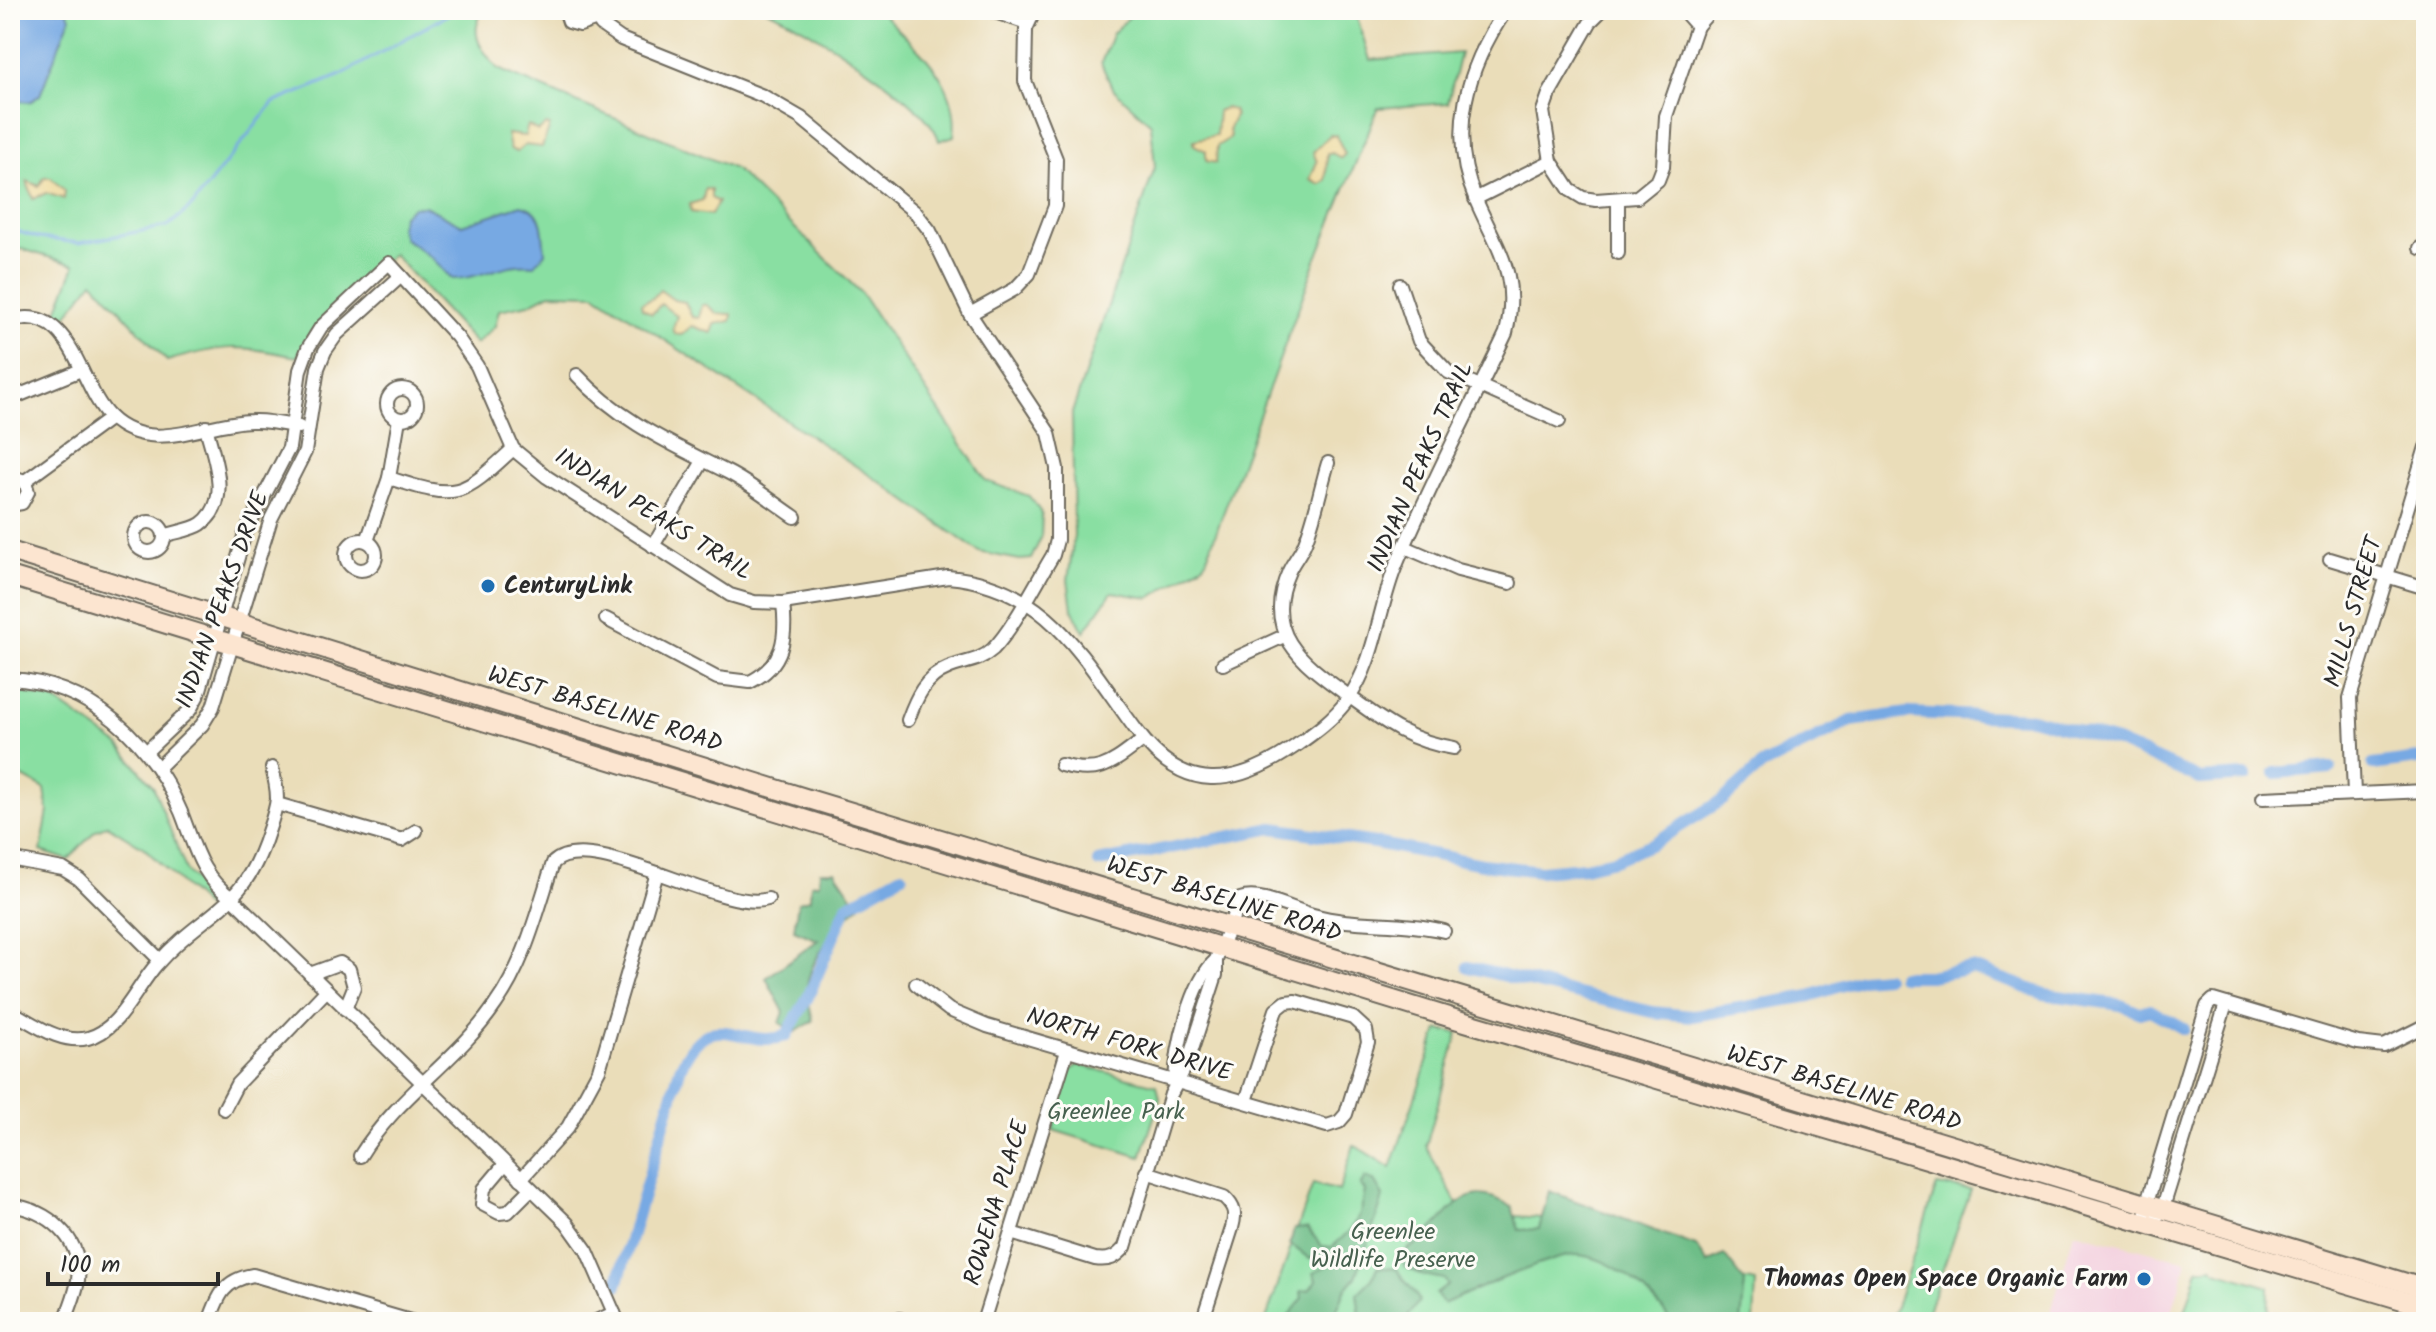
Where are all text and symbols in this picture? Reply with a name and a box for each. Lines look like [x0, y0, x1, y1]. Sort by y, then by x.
street label: INDIAN PEAKS TRAIL [1357, 355, 1485, 579]
street label: INDIAN PEAKS TRAIL [546, 438, 760, 592]
street label: INDIAN PEAKS DRIVE [166, 485, 281, 714]
street label: MILLS STREET [2314, 530, 2395, 692]
place label: CenturyLink [504, 567, 633, 606]
marker: CenturyLink [479, 577, 497, 595]
street label: WEST BASELINE ROAD [483, 656, 727, 764]
street label: WEST BASELINE ROAD [1102, 846, 1346, 954]
street label: NORTH FORK DRIVE [1022, 997, 1237, 1093]
street label: WEST BASELINE ROAD [1722, 1035, 1966, 1143]
park label: Greenlee Park [1047, 1093, 1186, 1132]
street label: ROWENA PLACE [953, 1115, 1041, 1291]
park label: Greenlee Wildlife Preserve [1310, 1213, 1476, 1280]
scale bar [48, 1236, 218, 1286]
text: 100 m [60, 1246, 120, 1285]
place label: Thomas Open Space Organic Farm [1764, 1260, 2128, 1299]
marker: Thomas Open Space Organic Farm [2135, 1270, 2153, 1288]

